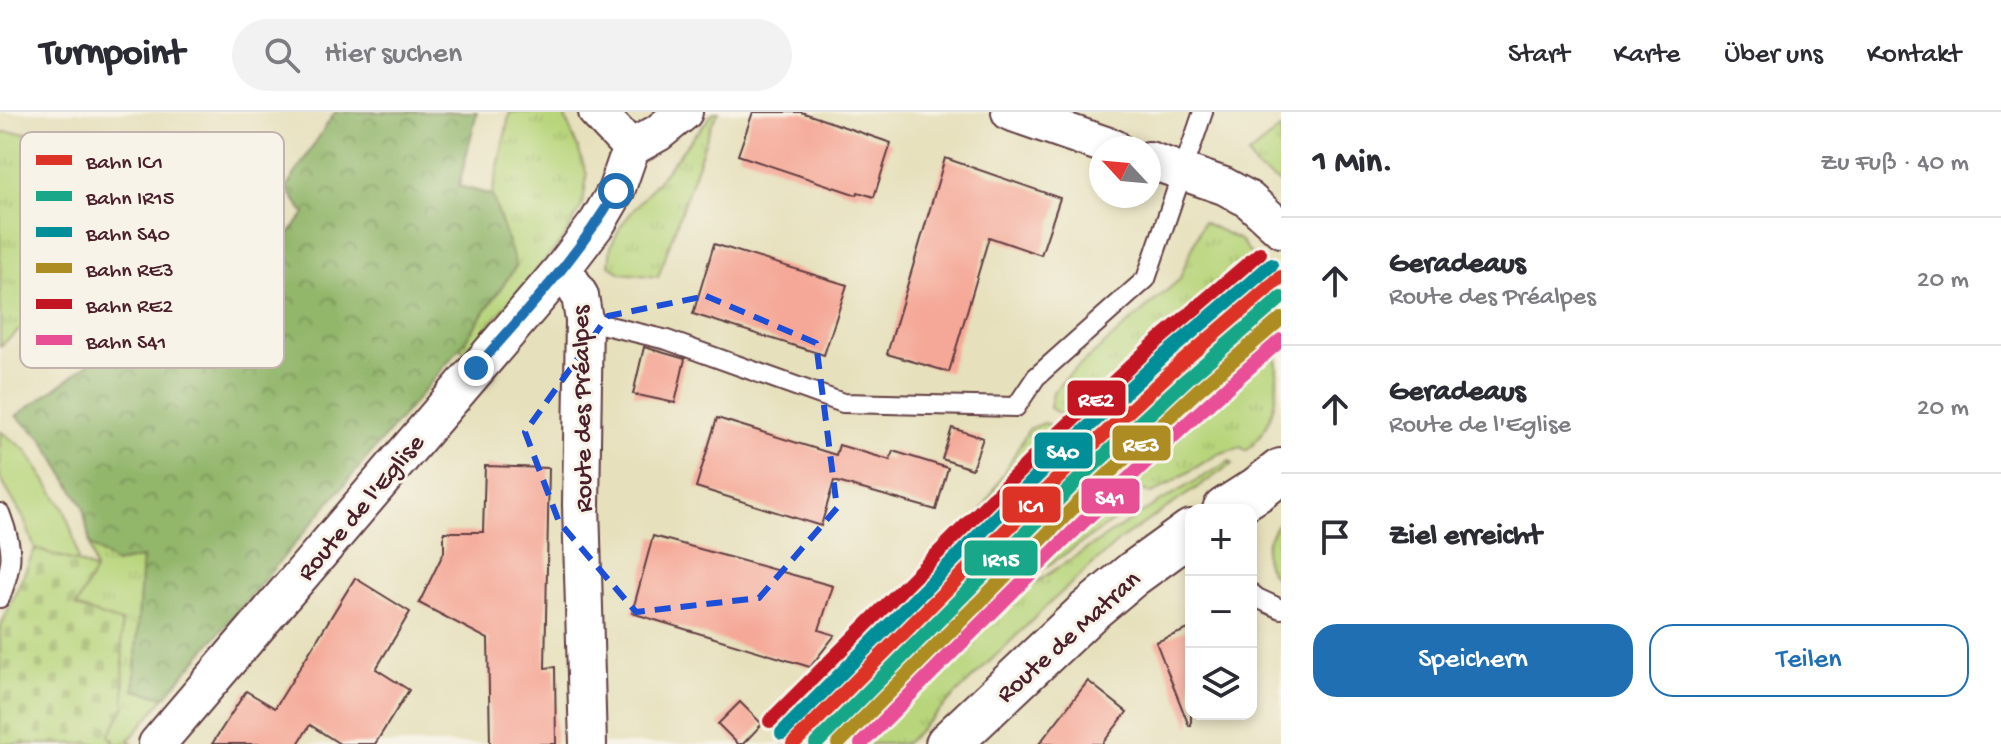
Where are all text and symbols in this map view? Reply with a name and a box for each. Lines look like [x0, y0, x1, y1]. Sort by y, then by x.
search box [232, 19, 792, 91]
text: Turnpoint [40, 33, 184, 77]
icon: search [260, 33, 304, 77]
text: Hier suchen [324, 38, 462, 73]
text: Start [1508, 39, 1569, 72]
text: Karte [1613, 39, 1680, 72]
text: Über uns [1724, 39, 1823, 72]
text: Kontakt [1867, 39, 1961, 72]
legend [20, 132, 284, 368]
north arrow [1089, 136, 1161, 208]
text: 1 Min. [1313, 144, 1393, 184]
text: Zu Fuß · 40 m [1820, 149, 1969, 180]
text: Bahn IC1 [85, 151, 163, 177]
route start [598, 173, 634, 209]
text: Bahn IR15 [85, 187, 174, 213]
text: Bahn S40 [85, 223, 170, 249]
text: Geradeaus [1389, 248, 1526, 283]
text: Bahn RE3 [85, 259, 174, 285]
icon: ahead [1313, 259, 1357, 303]
text: 20 m [1917, 266, 1969, 297]
text: Route des Préalpes [1389, 283, 1596, 314]
text: Bahn RE2 [85, 295, 173, 321]
street label: Route des Préalpes [567, 304, 602, 513]
text: Bahn S41 [85, 331, 166, 357]
route end [458, 350, 494, 386]
text: Geradeaus [1389, 376, 1526, 411]
line badge: RE2 [1066, 379, 1127, 417]
icon: ahead [1313, 387, 1357, 431]
text: RE2 [1077, 389, 1114, 415]
text: 20 m [1917, 394, 1969, 425]
text: Route de l'Eglise [1389, 411, 1571, 442]
line badge: RE3 [1111, 424, 1172, 462]
street label: Route de l'Eglise [292, 429, 433, 589]
line badge: S40 [1033, 431, 1094, 470]
text: RE3 [1122, 434, 1159, 460]
text: S40 [1046, 441, 1080, 467]
line badge: S41 [1080, 477, 1141, 515]
line badge: IC1 [1001, 485, 1062, 524]
text: S41 [1095, 487, 1125, 513]
text: IC1 [1018, 495, 1044, 521]
map controls [1185, 504, 1257, 720]
button: + [1185, 504, 1257, 576]
icon: arrive [1313, 515, 1357, 559]
text: Ziel erreicht [1389, 520, 1541, 555]
line badge: IR15 [963, 539, 1039, 577]
text: IR15 [982, 549, 1020, 575]
street label: Route de Matran [991, 565, 1149, 711]
button: − [1185, 576, 1257, 648]
button: Speichern [1313, 624, 1633, 697]
button: Teilen [1649, 624, 1969, 697]
button: layers [1185, 648, 1257, 720]

